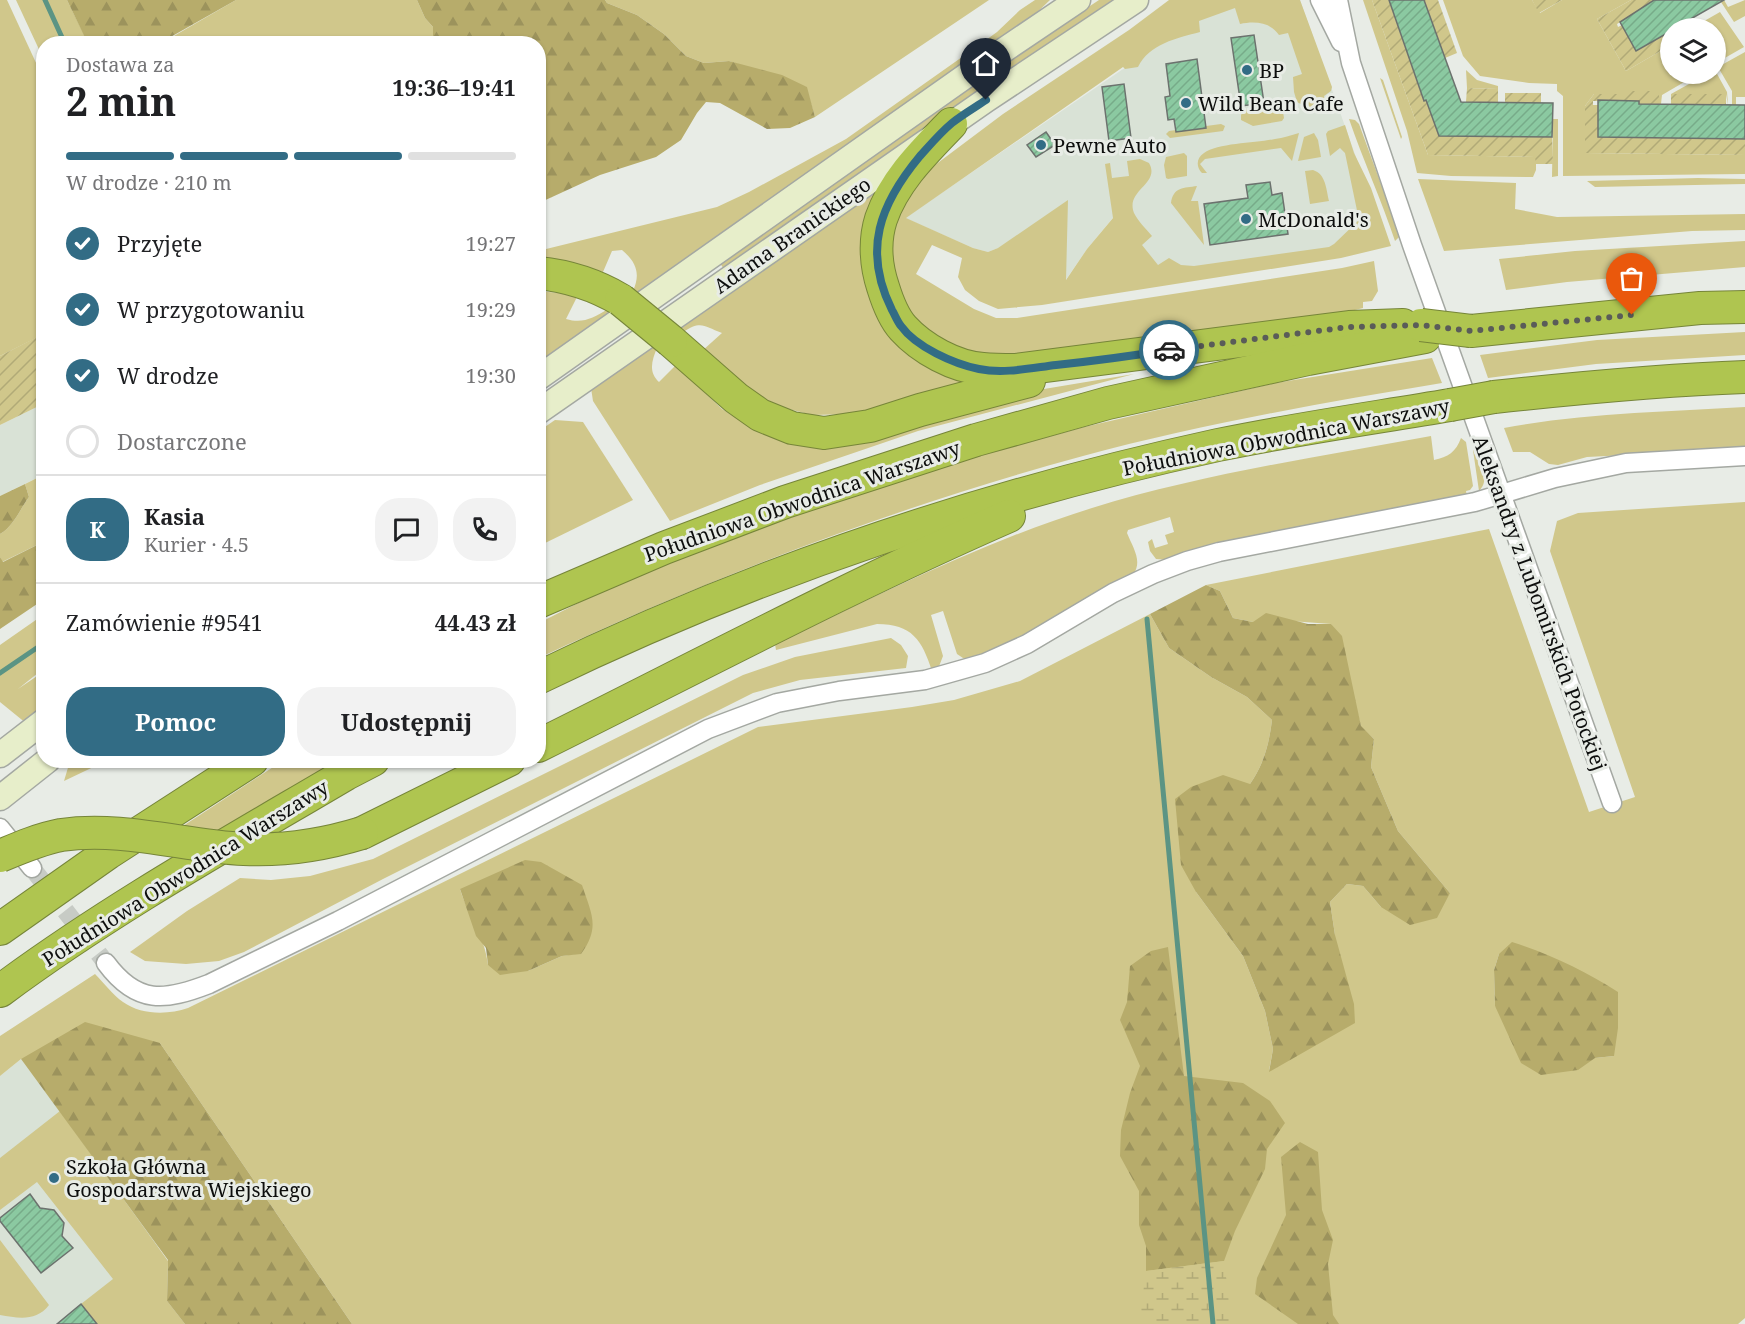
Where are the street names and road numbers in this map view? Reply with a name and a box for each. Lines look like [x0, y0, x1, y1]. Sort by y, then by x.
street label: Adama Branickiego [708, 171, 876, 299]
street label: Południowa Obwodnica Warszawy [1120, 392, 1453, 482]
street label: Aleksandry z Lubomirskich Potockiej [1467, 432, 1613, 774]
street label: Południowa Obwodnica Warszawy [640, 434, 964, 568]
street label: Południowa Obwodnica Warszawy [37, 773, 334, 973]

